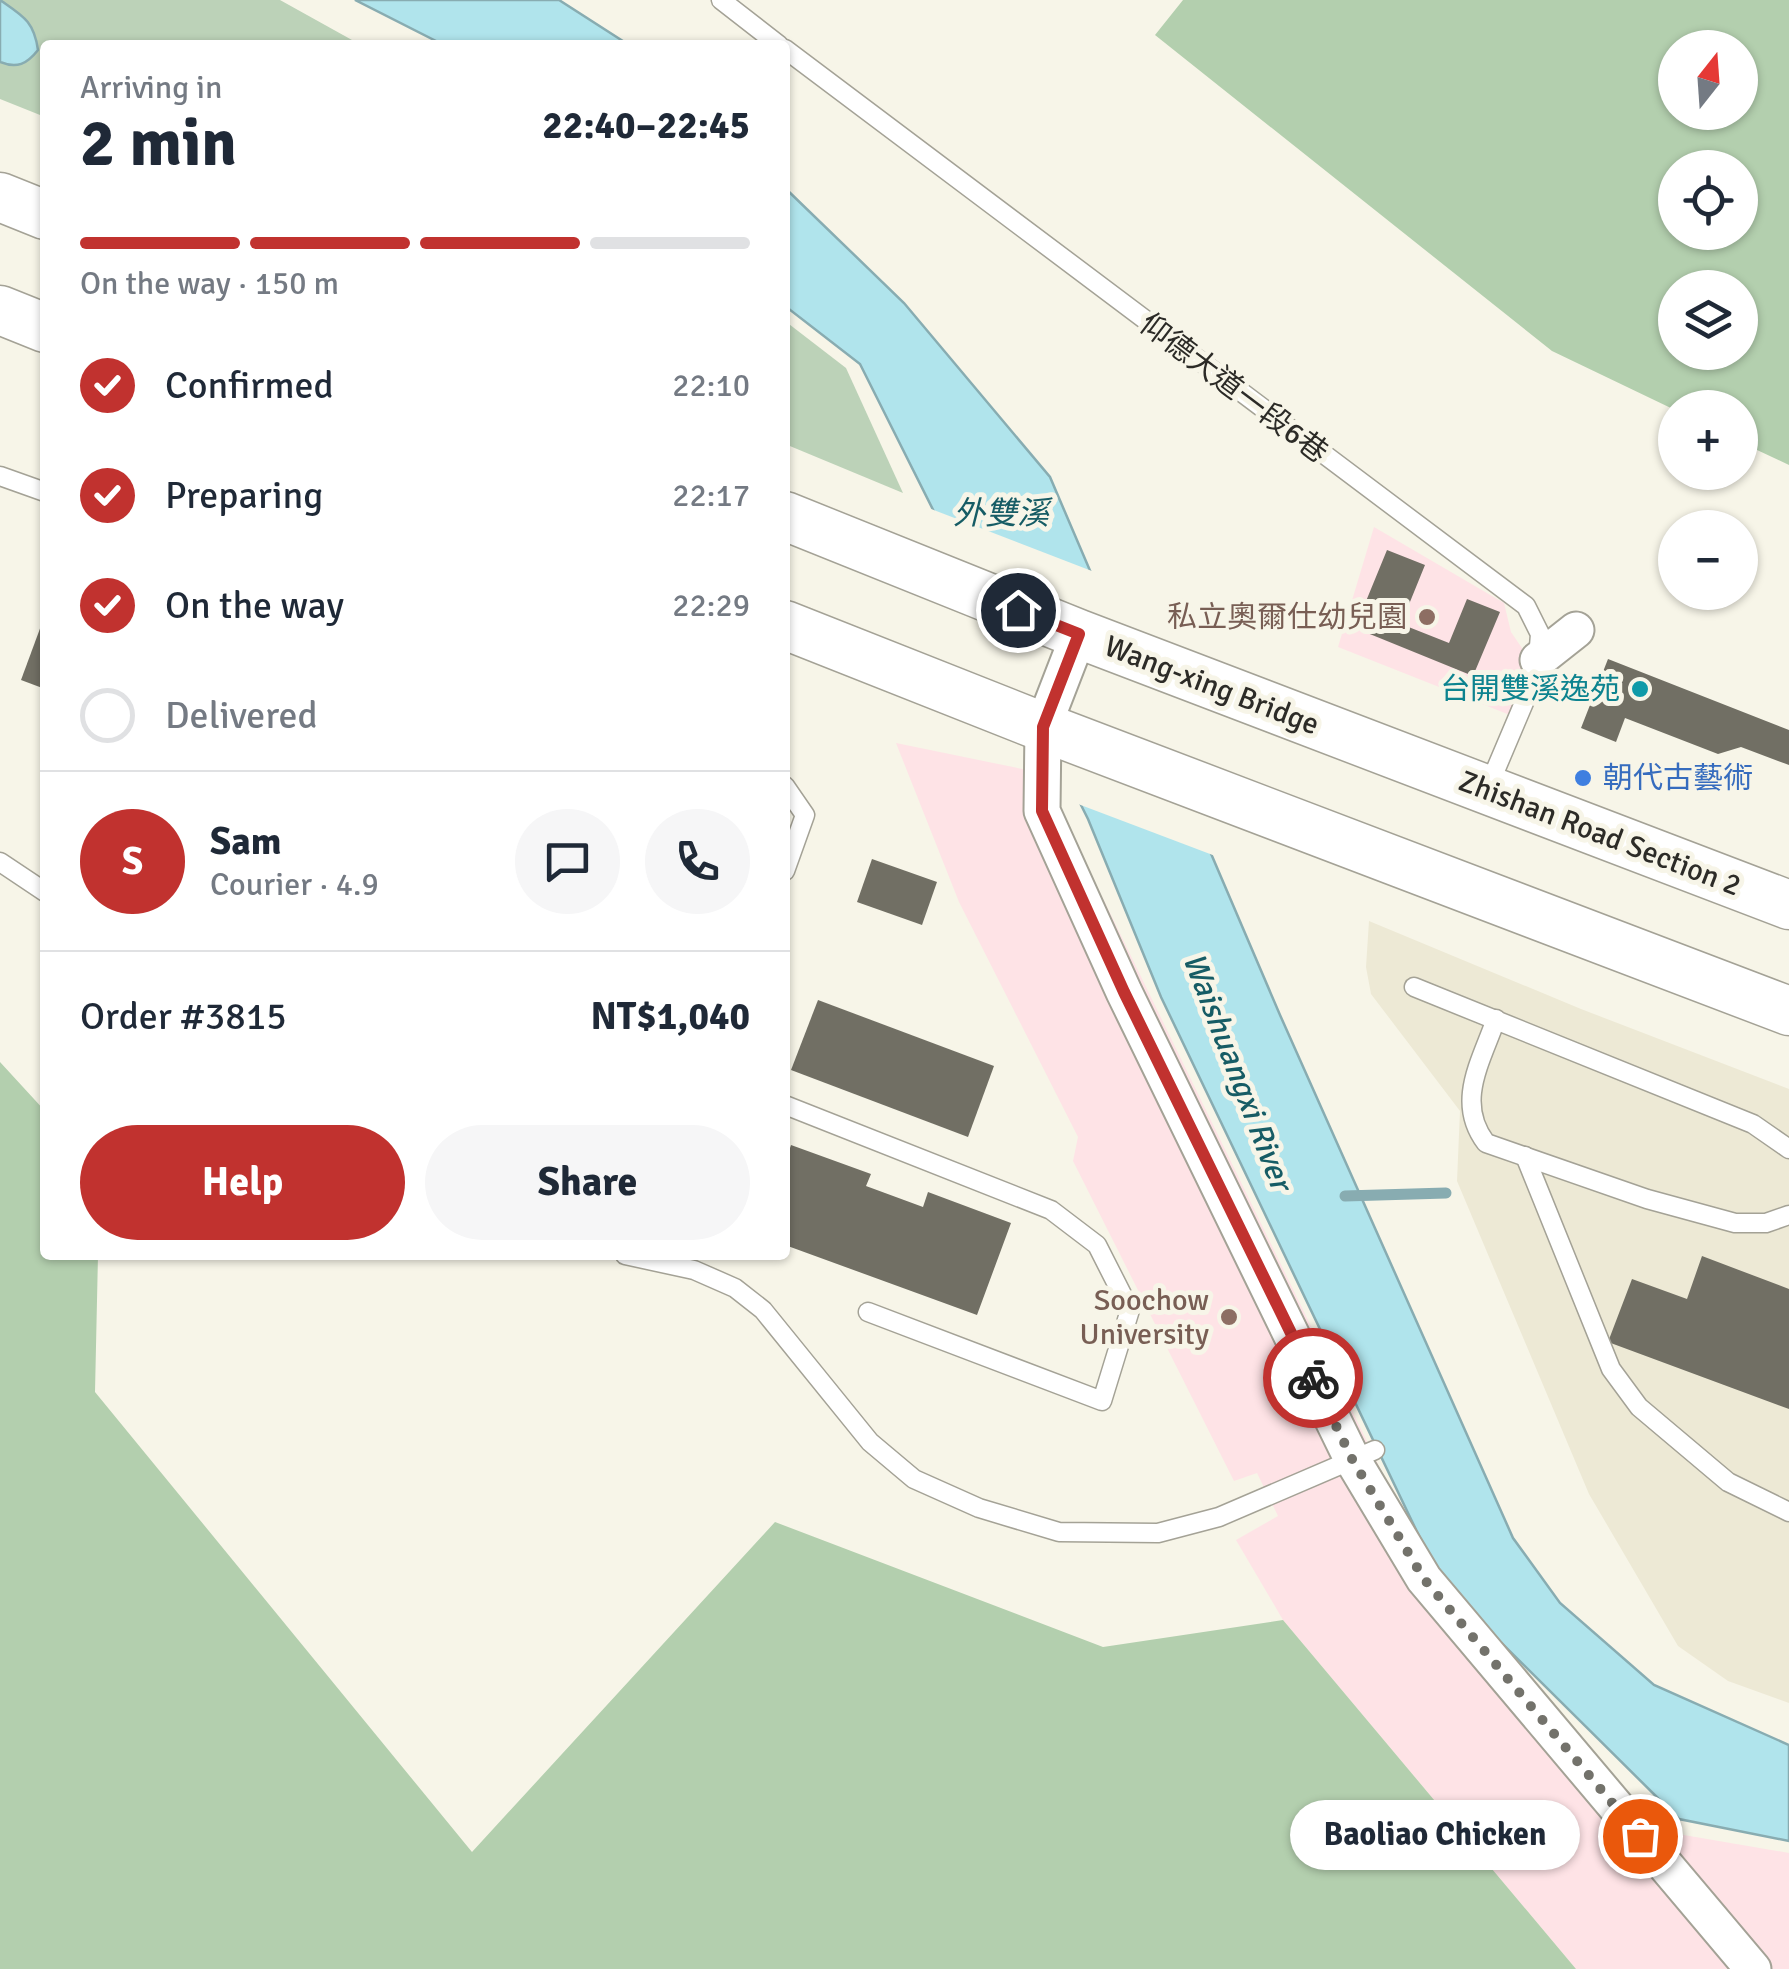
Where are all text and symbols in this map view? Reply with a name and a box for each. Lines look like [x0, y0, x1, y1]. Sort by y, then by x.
north arrow [1658, 30, 1758, 130]
map controls [1658, 30, 1758, 610]
text: Arriving in [80, 68, 222, 107]
text: 22:40–22:45 [542, 102, 750, 149]
text: 2 min [80, 104, 237, 184]
button: locate [1658, 150, 1758, 250]
text: On the way · 150 m [80, 264, 339, 303]
button: layers [1658, 270, 1758, 370]
street label: 仰德大道一段6巷 [1132, 306, 1335, 471]
icon: check [80, 358, 135, 413]
text: Confirmed [165, 362, 334, 409]
text: 22:10 [672, 366, 750, 405]
button: + [1658, 390, 1758, 490]
icon: check [80, 468, 135, 523]
text: Preparing [165, 472, 323, 519]
text: 22:17 [672, 476, 750, 515]
water label: 外雙溪 [953, 494, 1053, 533]
button: − [1658, 510, 1758, 610]
pin [976, 568, 1061, 653]
icon: check [80, 578, 135, 633]
text: On the way [165, 582, 344, 629]
icon: home [991, 583, 1046, 638]
text: 22:29 [672, 586, 750, 625]
place label: 私立奧爾仕幼兒園 [1167, 599, 1407, 636]
marker: 私立奧爾仕幼兒園 [1416, 606, 1438, 628]
street label: Wang-xing Bridge [1099, 628, 1324, 743]
place label: 台開雙溪逸苑 [1440, 671, 1620, 708]
marker: 台開雙溪逸苑 [1629, 678, 1651, 700]
text: Delivered [165, 692, 318, 739]
place label: 朝代古藝術 [1603, 760, 1753, 797]
street label: Zhishan Road Section 2 [1454, 763, 1746, 904]
marker: 朝代古藝術 [1572, 767, 1594, 789]
button: chat [515, 809, 620, 914]
button: phone [645, 809, 750, 914]
text: Sam [210, 818, 281, 865]
text: S [122, 838, 143, 885]
text: Courier · 4.9 [210, 865, 379, 904]
water label: Waishuangxi River [1174, 947, 1302, 1199]
text: Order #3815 [80, 993, 287, 1040]
text: NT$1,040 [590, 993, 750, 1040]
button: Help [80, 1125, 405, 1240]
button: Share [425, 1125, 750, 1240]
place label: Soochow University [1080, 1282, 1209, 1353]
marker: Soochow University [1218, 1306, 1240, 1328]
courier [1263, 1328, 1363, 1428]
icon: bike [1286, 1351, 1341, 1406]
pin [1598, 1794, 1683, 1879]
callout: Baoliao Chicken [1290, 1801, 1580, 1871]
icon: bag [1613, 1809, 1668, 1864]
text: Baoliao Chicken [1324, 1815, 1546, 1854]

